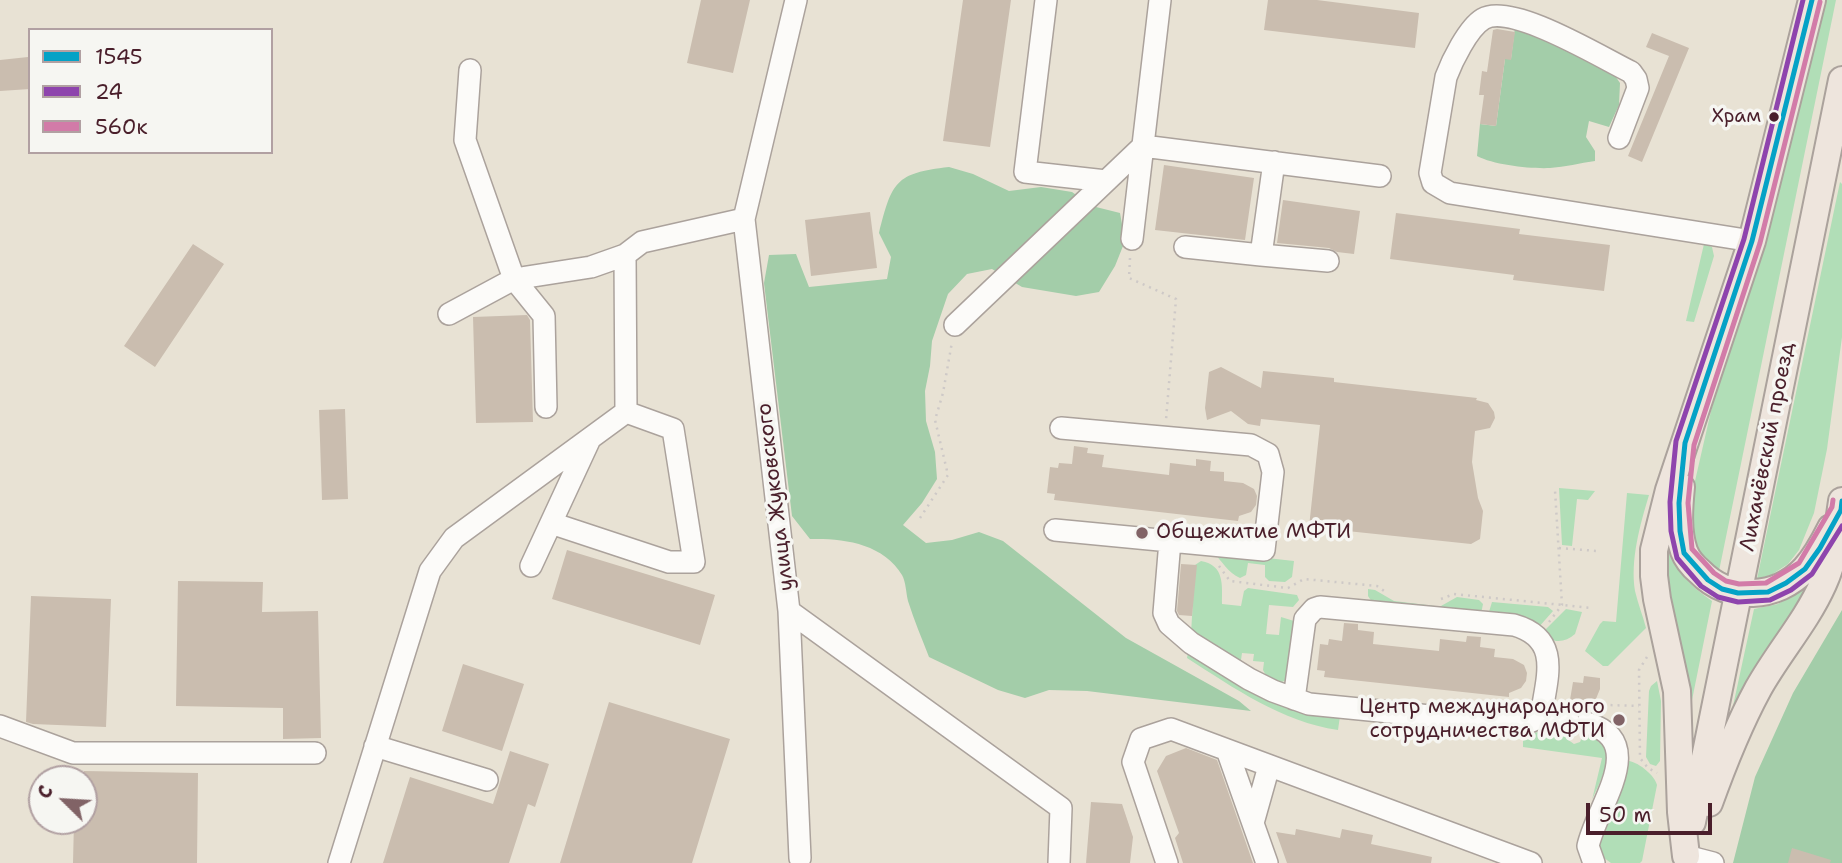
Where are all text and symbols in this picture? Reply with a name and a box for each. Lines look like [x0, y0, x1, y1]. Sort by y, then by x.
legend [28, 28, 273, 154]
text: 1545 [95, 43, 143, 71]
text: 24 [95, 78, 123, 106]
place label: Храм [1712, 106, 1761, 128]
marker: Храм [1767, 110, 1781, 124]
text: 560к [95, 113, 148, 141]
street label: Лихачёвский проезд [1735, 340, 1801, 554]
street label: улица Жуковского [752, 401, 800, 593]
place label: Общежитие МФТИ [1156, 520, 1351, 546]
marker: Общежитие МФТИ [1134, 525, 1150, 541]
place label: Центр международного сотрудничества МФТИ [1359, 695, 1605, 745]
marker: Центр международного сотрудничества МФТИ [1611, 712, 1627, 728]
north arrow [28, 765, 98, 835]
text: С [31, 782, 59, 802]
scale bar [1590, 790, 1716, 834]
text: 50 m [1599, 801, 1652, 829]

